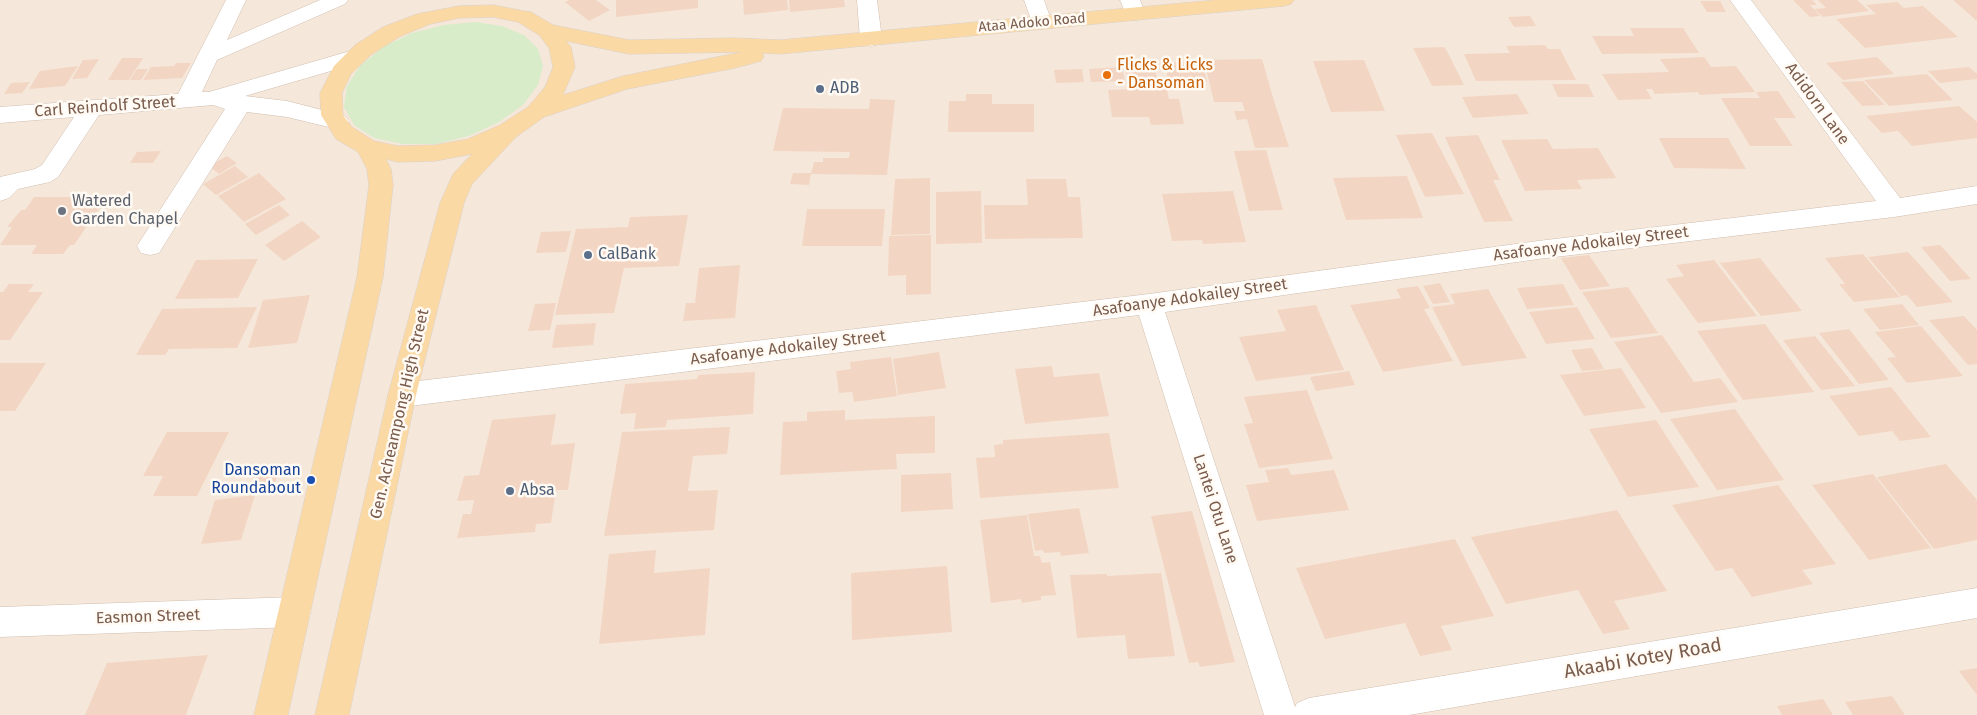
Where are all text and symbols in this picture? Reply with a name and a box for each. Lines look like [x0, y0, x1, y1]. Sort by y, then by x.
street label: Ataa Adoko Road [978, 10, 1086, 36]
place label: Flicks & Licks - Dansoman [1117, 56, 1213, 94]
street label: Adidorn Lane [1781, 59, 1853, 149]
marker: Flicks & Licks - Dansoman [1101, 69, 1113, 81]
place label: ADB [830, 79, 859, 99]
marker: ADB [814, 83, 826, 95]
street label: Carl Reindolf Street [34, 92, 176, 122]
place label: Watered Garden Chapel [72, 192, 178, 230]
marker: Watered Garden Chapel [56, 205, 68, 217]
street label: Asafoanye Adokailey Street [1492, 223, 1690, 265]
place label: CalBank [598, 245, 656, 265]
marker: CalBank [582, 249, 594, 261]
street label: Asafoanye Adokailey Street [1091, 275, 1289, 321]
street label: Gen. Acheampong High Street [366, 307, 434, 521]
street label: Asafoanye Adokailey Street [689, 327, 887, 369]
street label: Lantei Otu Lane [1188, 452, 1242, 566]
place label: Dansoman Roundabout [211, 461, 301, 499]
marker: Dansoman Roundabout [305, 474, 317, 486]
place label: Absa [520, 481, 555, 501]
marker: Absa [504, 485, 516, 497]
street label: Easmon Street [95, 606, 201, 628]
street label: Akaabi Kotey Road [1562, 634, 1724, 684]

